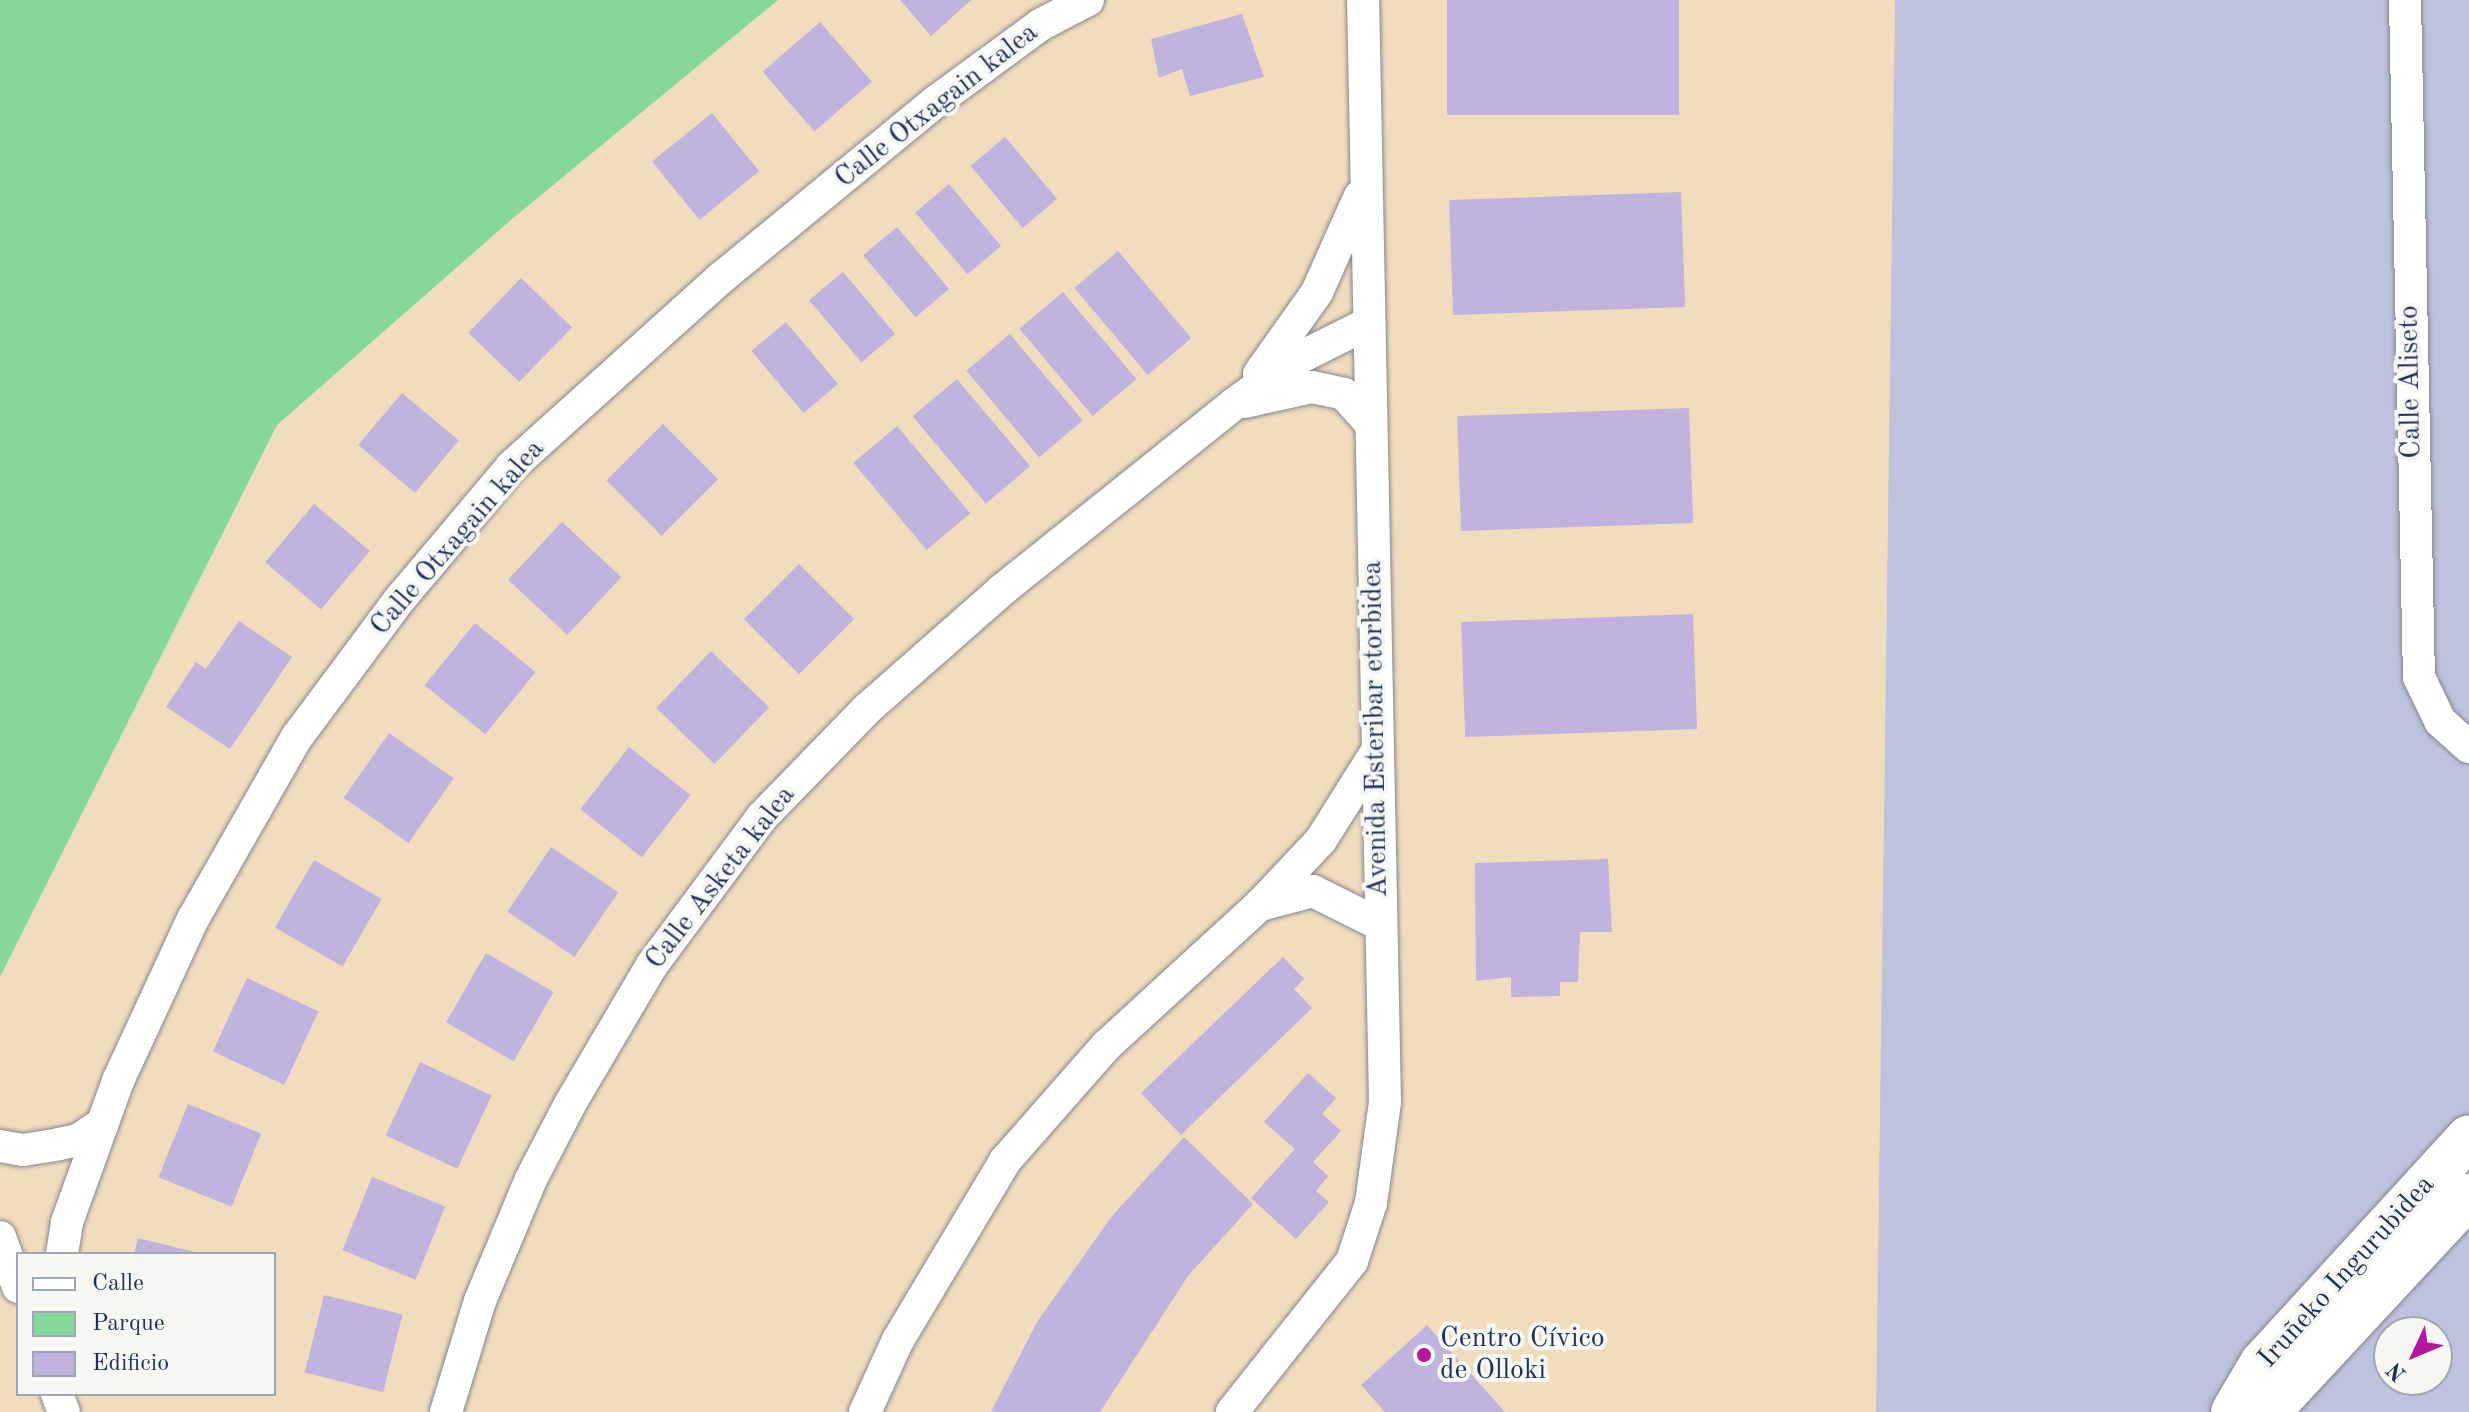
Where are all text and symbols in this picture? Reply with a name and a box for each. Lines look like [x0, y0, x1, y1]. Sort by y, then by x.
street label: Calle Otxagain kalea [829, 16, 1045, 196]
street label: Calle Aliseto [2393, 305, 2429, 459]
street label: Calle Otxagain kalea [364, 433, 552, 643]
street label: Avenida Esteribar etorbidea [1356, 560, 1396, 898]
street label: Calle Asketa kalea [639, 780, 803, 976]
street label: Iruñeko Ingurubidea [2252, 1169, 2442, 1375]
legend [16, 1252, 276, 1396]
text: Calle [92, 1272, 144, 1296]
text: Parque [92, 1312, 165, 1336]
north arrow [2373, 1316, 2453, 1396]
place label: Centro Cívico de Olloki [1440, 1322, 1605, 1388]
marker: Centro Cívico de Olloki [1415, 1346, 1433, 1364]
text: Edificio [92, 1352, 169, 1376]
text: N [2383, 1358, 2411, 1385]

